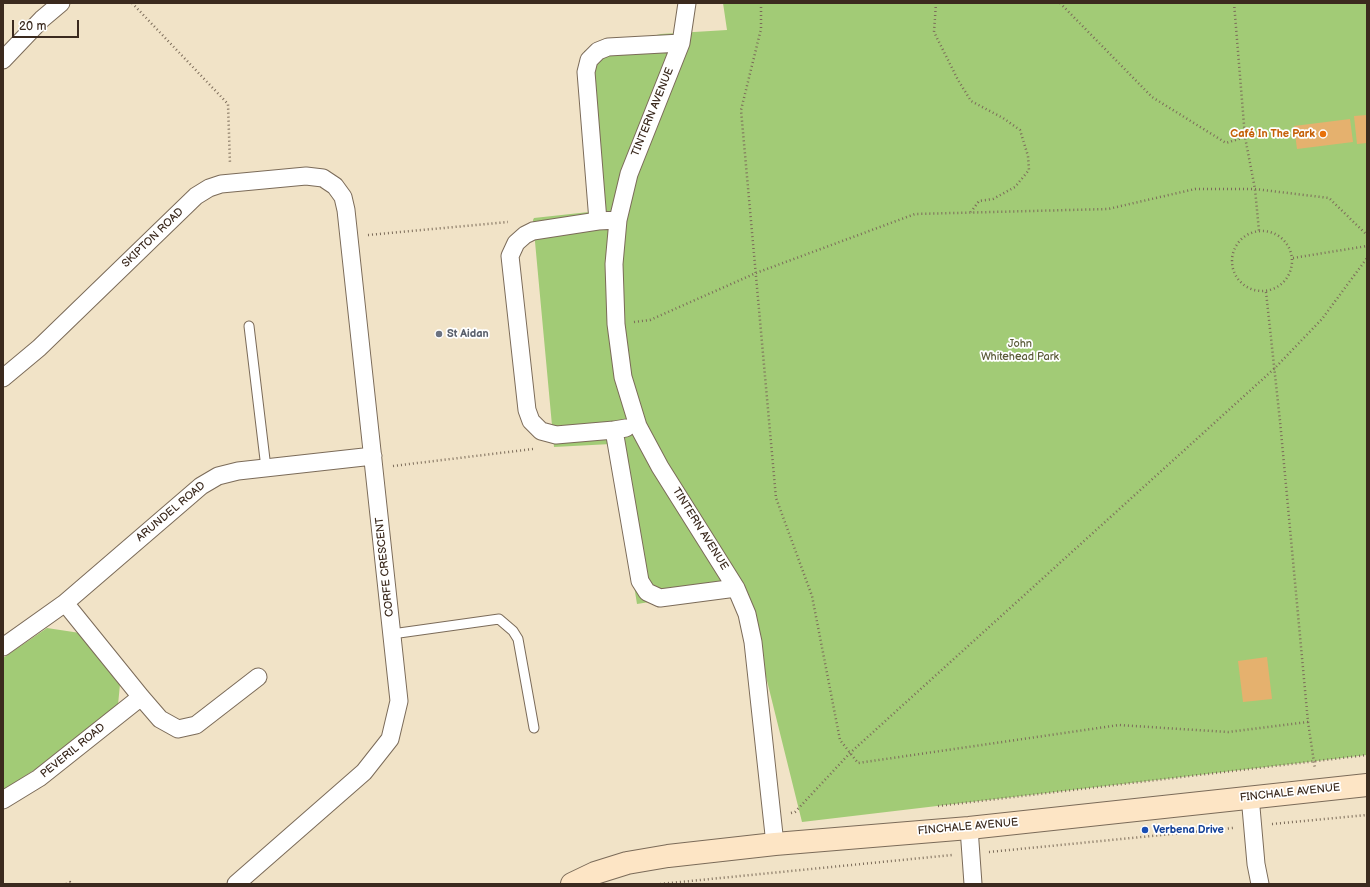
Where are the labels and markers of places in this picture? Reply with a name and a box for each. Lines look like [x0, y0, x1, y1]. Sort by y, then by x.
place label: Café In The Park [1230, 127, 1315, 141]
marker: Café In The Park [1318, 129, 1328, 139]
place label: St Aidan [447, 327, 489, 341]
marker: St Aidan [434, 329, 444, 339]
place label: Verbena Drive [1153, 823, 1224, 837]
marker: Verbena Drive [1140, 825, 1150, 835]

